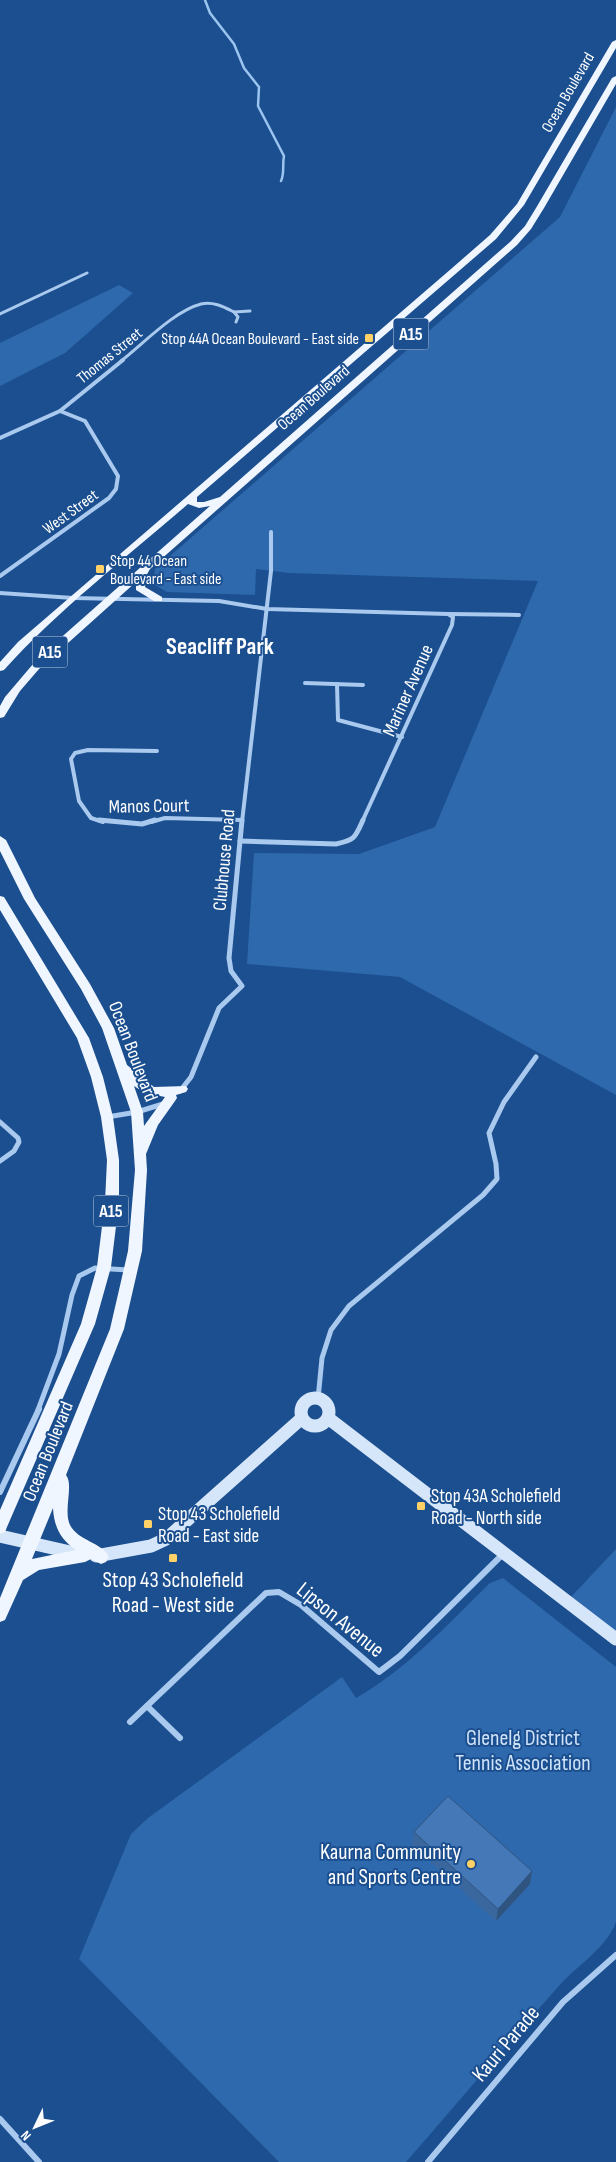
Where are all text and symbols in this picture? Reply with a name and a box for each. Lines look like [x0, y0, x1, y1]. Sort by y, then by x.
street label: Ocean Boulevard [538, 49, 599, 136]
road number: A15 [394, 318, 428, 349]
street label: Thomas Street [74, 324, 146, 388]
place label: Stop 44A Ocean Boulevard - East side [161, 330, 359, 349]
marker: Stop 44A Ocean Boulevard - East side [363, 332, 375, 344]
street label: Ocean Boulevard [274, 362, 354, 435]
street label: West Street [40, 486, 102, 539]
place label: Stop 44 Ocean Boulevard - East side [110, 552, 221, 589]
marker: Stop 44 Ocean Boulevard - East side [94, 563, 106, 575]
district label: Seacliff Park [166, 632, 274, 661]
road number: A15 [32, 636, 68, 668]
street label: Mariner Avenue [378, 641, 439, 740]
street label: Manos Court [108, 794, 190, 819]
street label: Clubhouse Road [209, 808, 240, 912]
street label: Ocean Boulevard [103, 998, 162, 1105]
road number: A15 [94, 1196, 128, 1226]
street label: Ocean Boulevard [18, 1398, 79, 1505]
place label: Stop 43A Scholefield Road - North side [431, 1485, 561, 1530]
marker: Stop 43A Scholefield Road - North side [415, 1500, 427, 1512]
place label: Stop 43 Scholefield Road - East side [158, 1503, 280, 1548]
marker: Stop 43 Scholefield Road - East side [142, 1518, 154, 1530]
marker: Stop 43 Scholefield Road - West side [167, 1552, 179, 1564]
place label: Stop 43 Scholefield Road - West side [102, 1567, 244, 1619]
street label: Lipson Avenue [291, 1577, 389, 1664]
park label: Glenelg District Tennis Association [455, 1725, 591, 1777]
place label: Kaurna Community and Sports Centre [320, 1839, 462, 1891]
marker: Kaurna Community and Sports Centre [465, 1858, 477, 1870]
street label: Kauri Parade [466, 2000, 546, 2088]
north arrow [10, 2102, 60, 2152]
text: N [17, 2127, 35, 2144]

